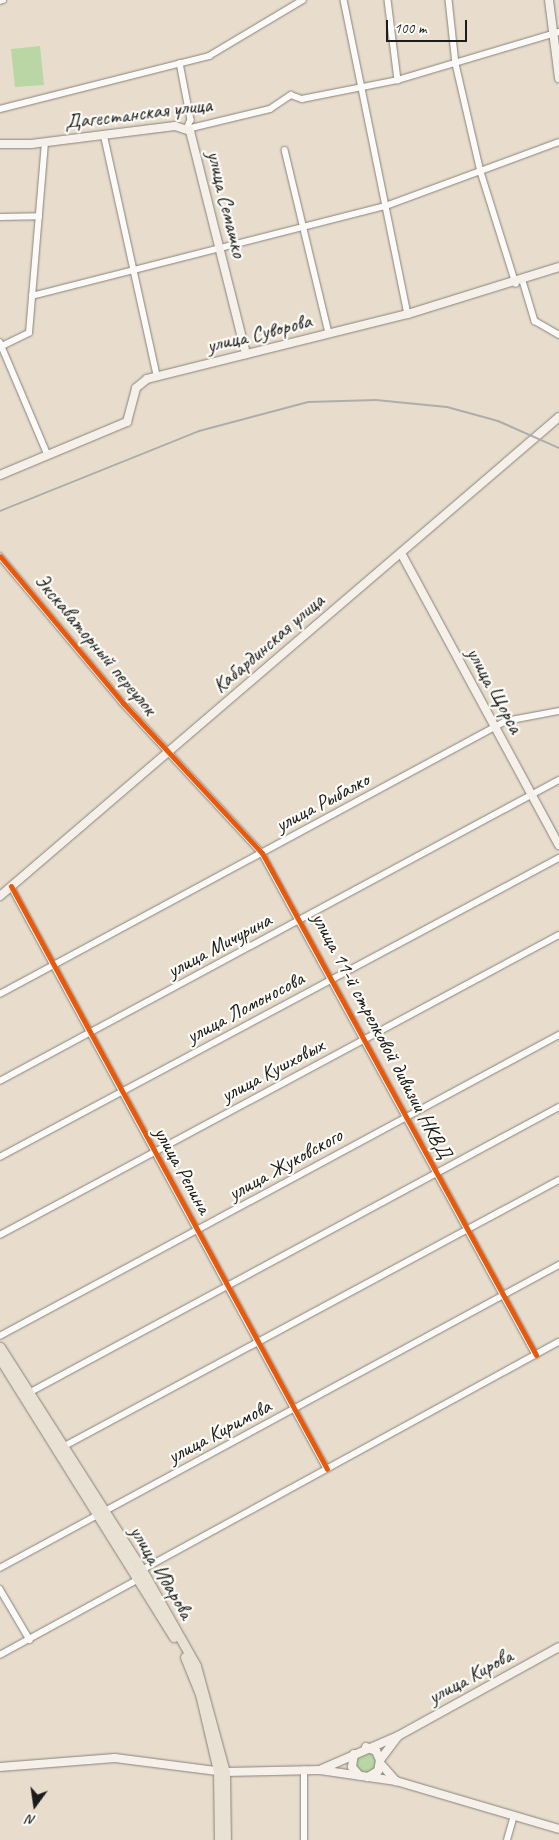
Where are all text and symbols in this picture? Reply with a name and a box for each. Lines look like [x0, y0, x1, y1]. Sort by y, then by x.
scale bar [389, 10, 470, 42]
text: 100 m [394, 19, 426, 38]
street label: Дагестанская улица [62, 91, 214, 135]
street label: улица Семашко [202, 149, 252, 259]
street label: улица Суворова [204, 308, 314, 358]
street label: Экскаваторный переулок [29, 568, 163, 720]
street label: Кабардинская улица [207, 587, 329, 699]
street label: улица Щорса [461, 643, 529, 737]
street label: улица Рыбалко [271, 767, 373, 837]
street label: улица Мичурина [162, 907, 276, 983]
street label: улица 11-й стрелковой дивизии НКВД [306, 908, 458, 1162]
street label: улица Ломоносова [182, 965, 308, 1049]
street label: улица Кушховых [216, 1032, 328, 1108]
street label: улица Репина [149, 1122, 217, 1218]
street label: улица Жуковского [223, 1122, 347, 1206]
street label: улица Киримова [162, 1393, 276, 1469]
street label: улица Идарова [124, 1520, 200, 1624]
street label: улица Кирова [423, 1643, 517, 1709]
north arrow [10, 1780, 60, 1830]
text: N [25, 1811, 38, 1829]

